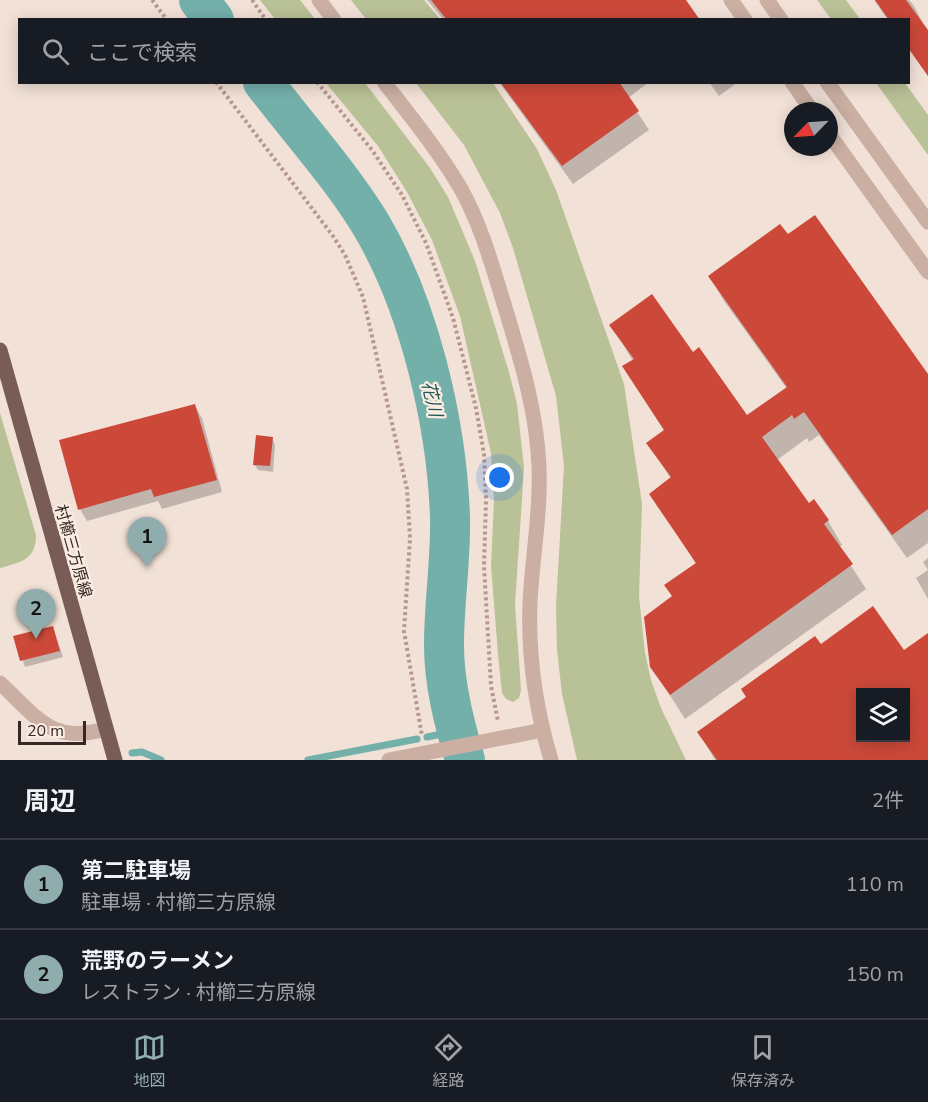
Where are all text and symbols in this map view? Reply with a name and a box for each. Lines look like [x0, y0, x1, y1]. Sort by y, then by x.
search box [18, 18, 910, 84]
icon: search [39, 35, 72, 68]
text: ここで検索 [87, 38, 197, 68]
north arrow [784, 102, 838, 156]
water label: 花川 [416, 379, 448, 421]
your location [485, 463, 514, 492]
street label: 村櫛三方原線 [49, 502, 97, 600]
pin: 1 [128, 518, 166, 567]
pin: 2 [16, 590, 56, 639]
map controls [856, 688, 910, 742]
button: layers [856, 688, 910, 742]
scale bar [18, 718, 86, 746]
text: 20 m [27, 720, 64, 742]
text: 周辺 [24, 784, 76, 819]
text: 2件 [872, 787, 904, 814]
text: 第二駐車場 [81, 856, 191, 886]
text: 1 [38, 871, 50, 898]
text: 110 m [846, 871, 904, 898]
text: 駐車場 · 村櫛三方原線 [81, 889, 276, 916]
text: 荒野のラーメン [81, 946, 234, 976]
text: 2 [38, 961, 50, 988]
text: 150 m [846, 961, 904, 988]
text: レストラン · 村櫛三方原線 [81, 979, 316, 1006]
tab: 地図 [133, 1031, 166, 1092]
tab: 経路 [432, 1031, 465, 1092]
tab: 保存済み [731, 1031, 795, 1092]

